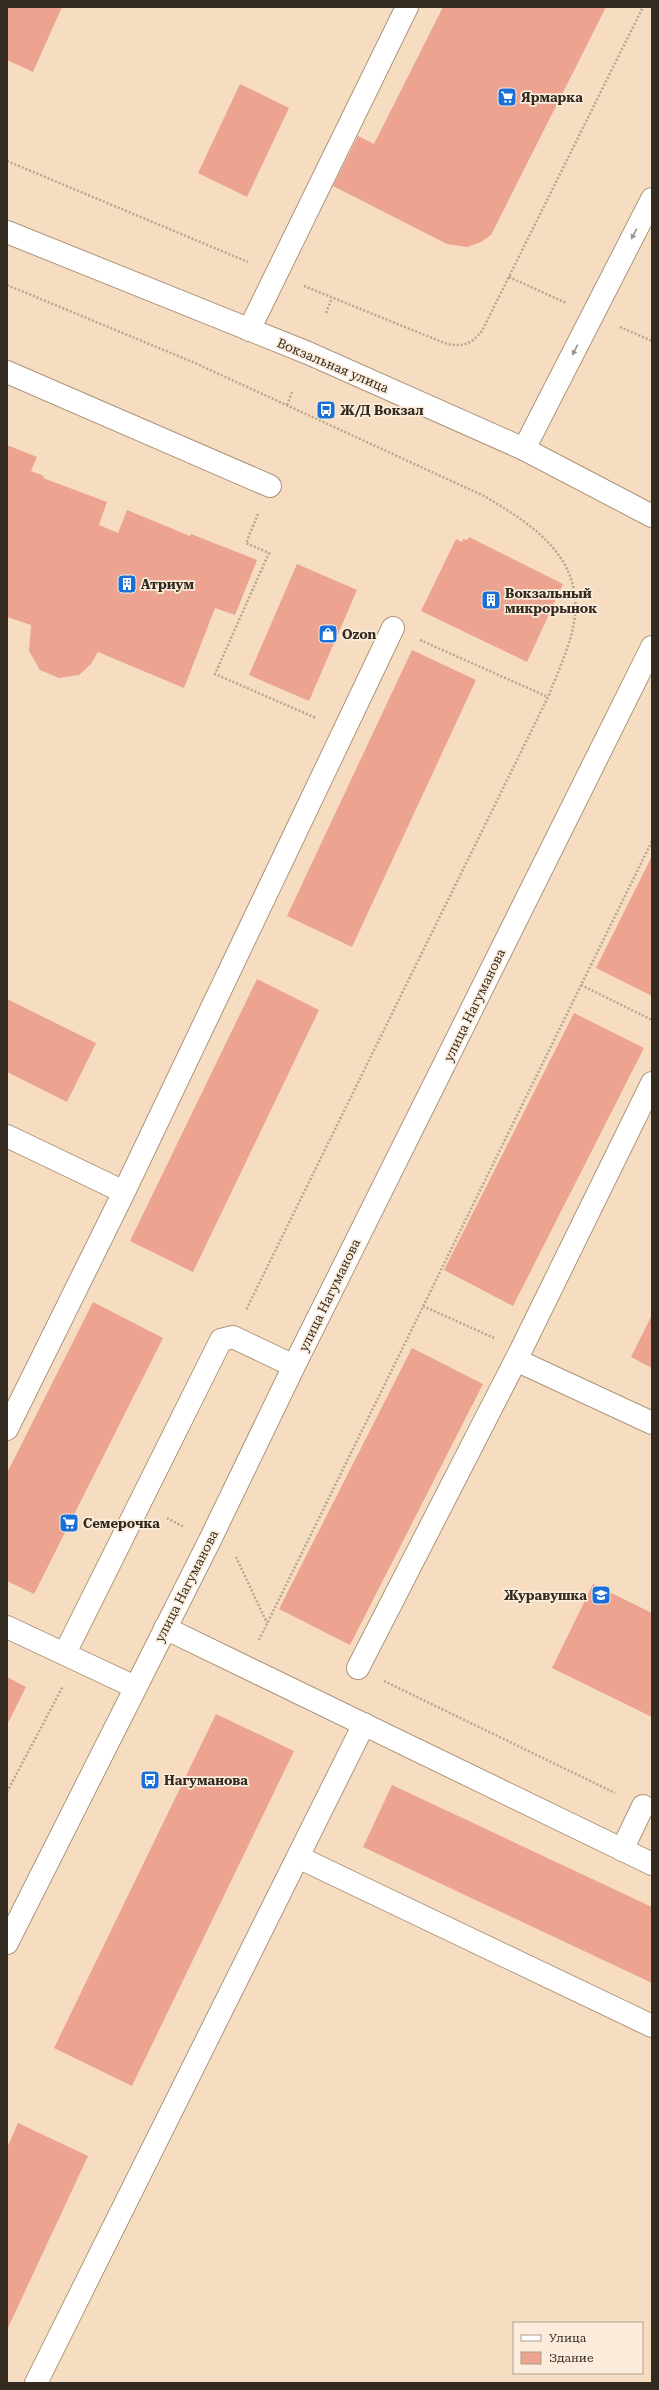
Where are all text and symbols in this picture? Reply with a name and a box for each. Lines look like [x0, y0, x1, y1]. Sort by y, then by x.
supermarket icon: Ярмарка [496, 86, 518, 108]
place label: Ярмарка [521, 90, 583, 105]
one-way arrow [631, 228, 637, 240]
street label: Вокзальная улица [275, 335, 391, 396]
one-way arrow [572, 344, 578, 355]
bus stop icon: Ж/Д Вокзал [315, 399, 337, 421]
place label: Ж/Д Вокзал [340, 403, 424, 418]
building icon: Атриум [116, 573, 138, 595]
place label: Атриум [141, 577, 194, 592]
place label: Вокзальный микрорынок [505, 586, 597, 616]
building icon: Вокзальный микрорынок [480, 589, 502, 611]
shop icon: Ozon [317, 623, 339, 645]
place label: Ozon [342, 627, 377, 642]
street label: улица Нагуманова [441, 946, 508, 1064]
street label: улица Нагуманова [296, 1236, 363, 1354]
supermarket icon: Семерочка [58, 1512, 80, 1534]
place label: Семерочка [83, 1516, 160, 1531]
street label: улица Нагуманова [152, 1528, 221, 1645]
school or university icon: Журавушка [590, 1584, 612, 1606]
place label: Журавушка [504, 1588, 587, 1603]
bus stop icon: Нагуманова [139, 1769, 161, 1791]
place label: Нагуманова [164, 1773, 248, 1788]
legend [513, 2322, 643, 2374]
text: Улица [549, 2331, 587, 2345]
text: Здание [549, 2351, 594, 2365]

